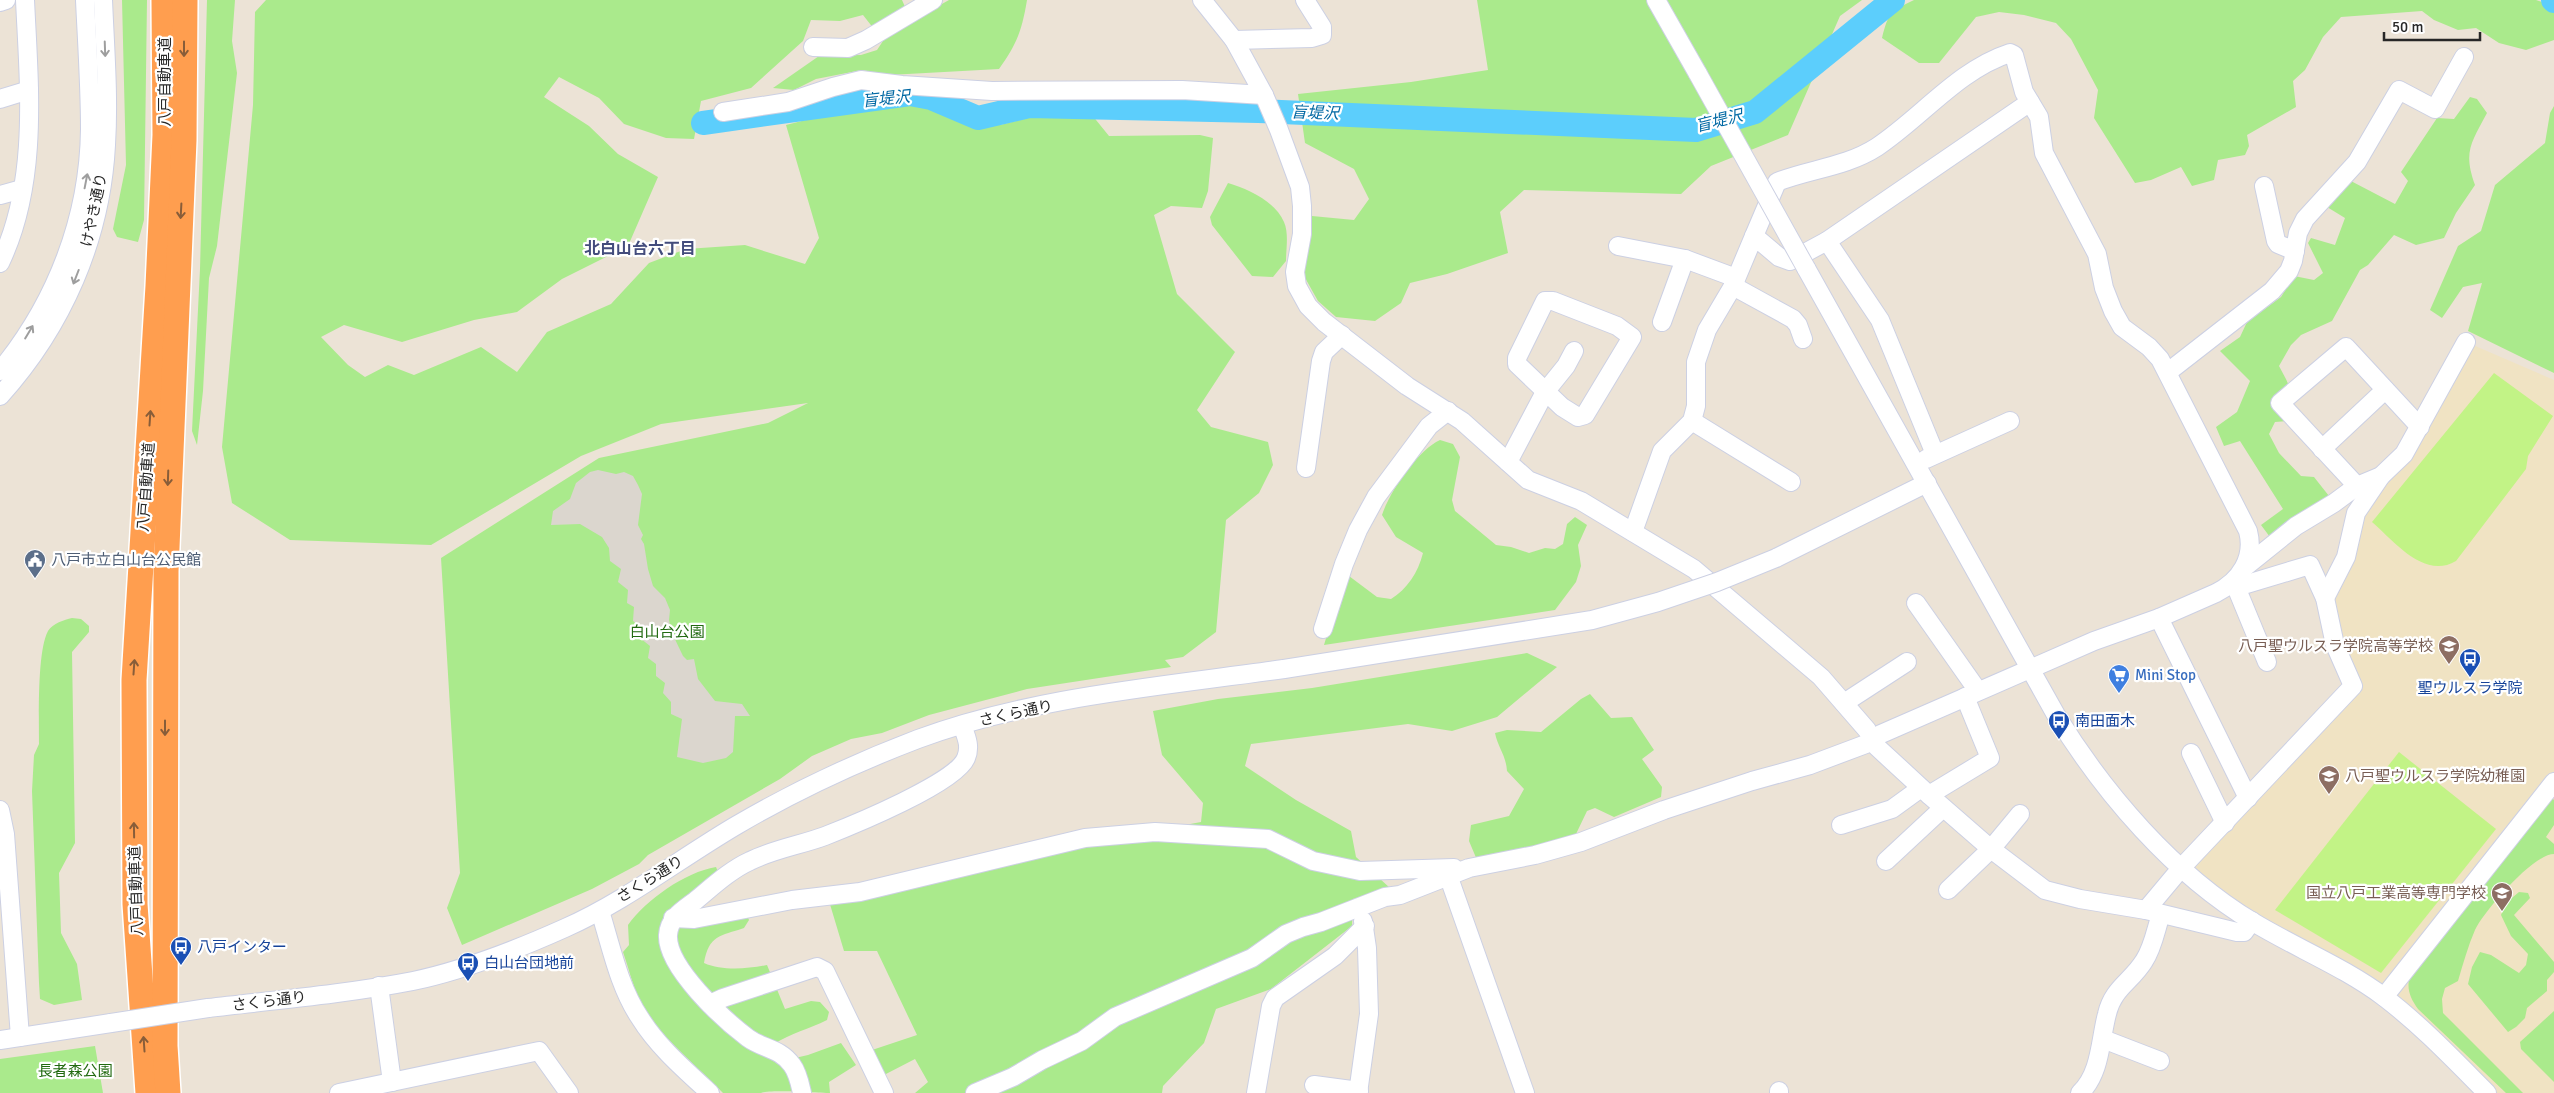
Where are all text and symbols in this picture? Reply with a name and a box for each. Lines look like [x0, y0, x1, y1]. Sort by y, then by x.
scale bar [2384, 10, 2480, 42]
text: 50 m [2392, 18, 2423, 36]
street label: 八戸自動車道 [156, 37, 174, 127]
one-way arrow [100, 40, 110, 56]
one-way arrow [179, 40, 189, 56]
water label: 盲堤沢 [861, 86, 913, 111]
water label: 盲堤沢 [1291, 102, 1341, 124]
water label: 盲堤沢 [1693, 105, 1747, 137]
street label: けやき通り [77, 171, 111, 249]
one-way arrow [81, 173, 91, 189]
one-way arrow [176, 202, 186, 219]
district label: 北白山台六丁目 [584, 239, 696, 259]
one-way arrow [71, 269, 81, 284]
one-way arrow [24, 325, 34, 339]
one-way arrow [146, 410, 155, 426]
street label: 八戸自動車道 [134, 441, 158, 533]
one-way arrow [164, 470, 173, 486]
public building icon: 八戸市立白山台公民館 [23, 548, 47, 579]
place label: 八戸市立白山台公民館 [51, 551, 201, 569]
park label: 白山台公園 [629, 623, 705, 641]
school or university icon: 八戸聖ウルスラ学院高等学校 [2437, 634, 2461, 665]
place label: 八戸聖ウルスラ学院高等学校 [2238, 637, 2433, 655]
bus stop icon: 聖ウルスラ学院 [2458, 647, 2482, 678]
one-way arrow [130, 660, 139, 676]
supermarket icon: Mini Stop [2107, 663, 2131, 694]
place label: Mini Stop [2135, 666, 2196, 684]
place label: 聖ウルスラ学院 [2417, 679, 2523, 697]
street label: さくら通り [977, 696, 1055, 730]
bus stop icon: 南田面木 [2047, 709, 2071, 740]
place label: 南田面木 [2075, 712, 2135, 730]
one-way arrow [160, 720, 170, 736]
school or university icon: 八戸聖ウルスラ学院幼稚園 [2317, 764, 2341, 795]
place label: 八戸聖ウルスラ学院幼稚園 [2345, 767, 2525, 785]
one-way arrow [129, 822, 139, 838]
street label: 八戸自動車道 [125, 846, 147, 936]
street label: さくら通り [613, 851, 687, 907]
school or university icon: 国立八戸工業高等専門学校 [2490, 881, 2514, 912]
place label: 国立八戸工業高等専門学校 [2306, 884, 2486, 902]
bus stop icon: 八戸インター [169, 935, 193, 966]
place label: 八戸インター [197, 938, 287, 956]
bus stop icon: 白山台団地前 [456, 951, 480, 982]
place label: 白山台団地前 [484, 954, 574, 972]
street label: さくら通り [231, 987, 307, 1015]
one-way arrow [139, 1037, 148, 1053]
park label: 長者森公園 [37, 1062, 113, 1080]

